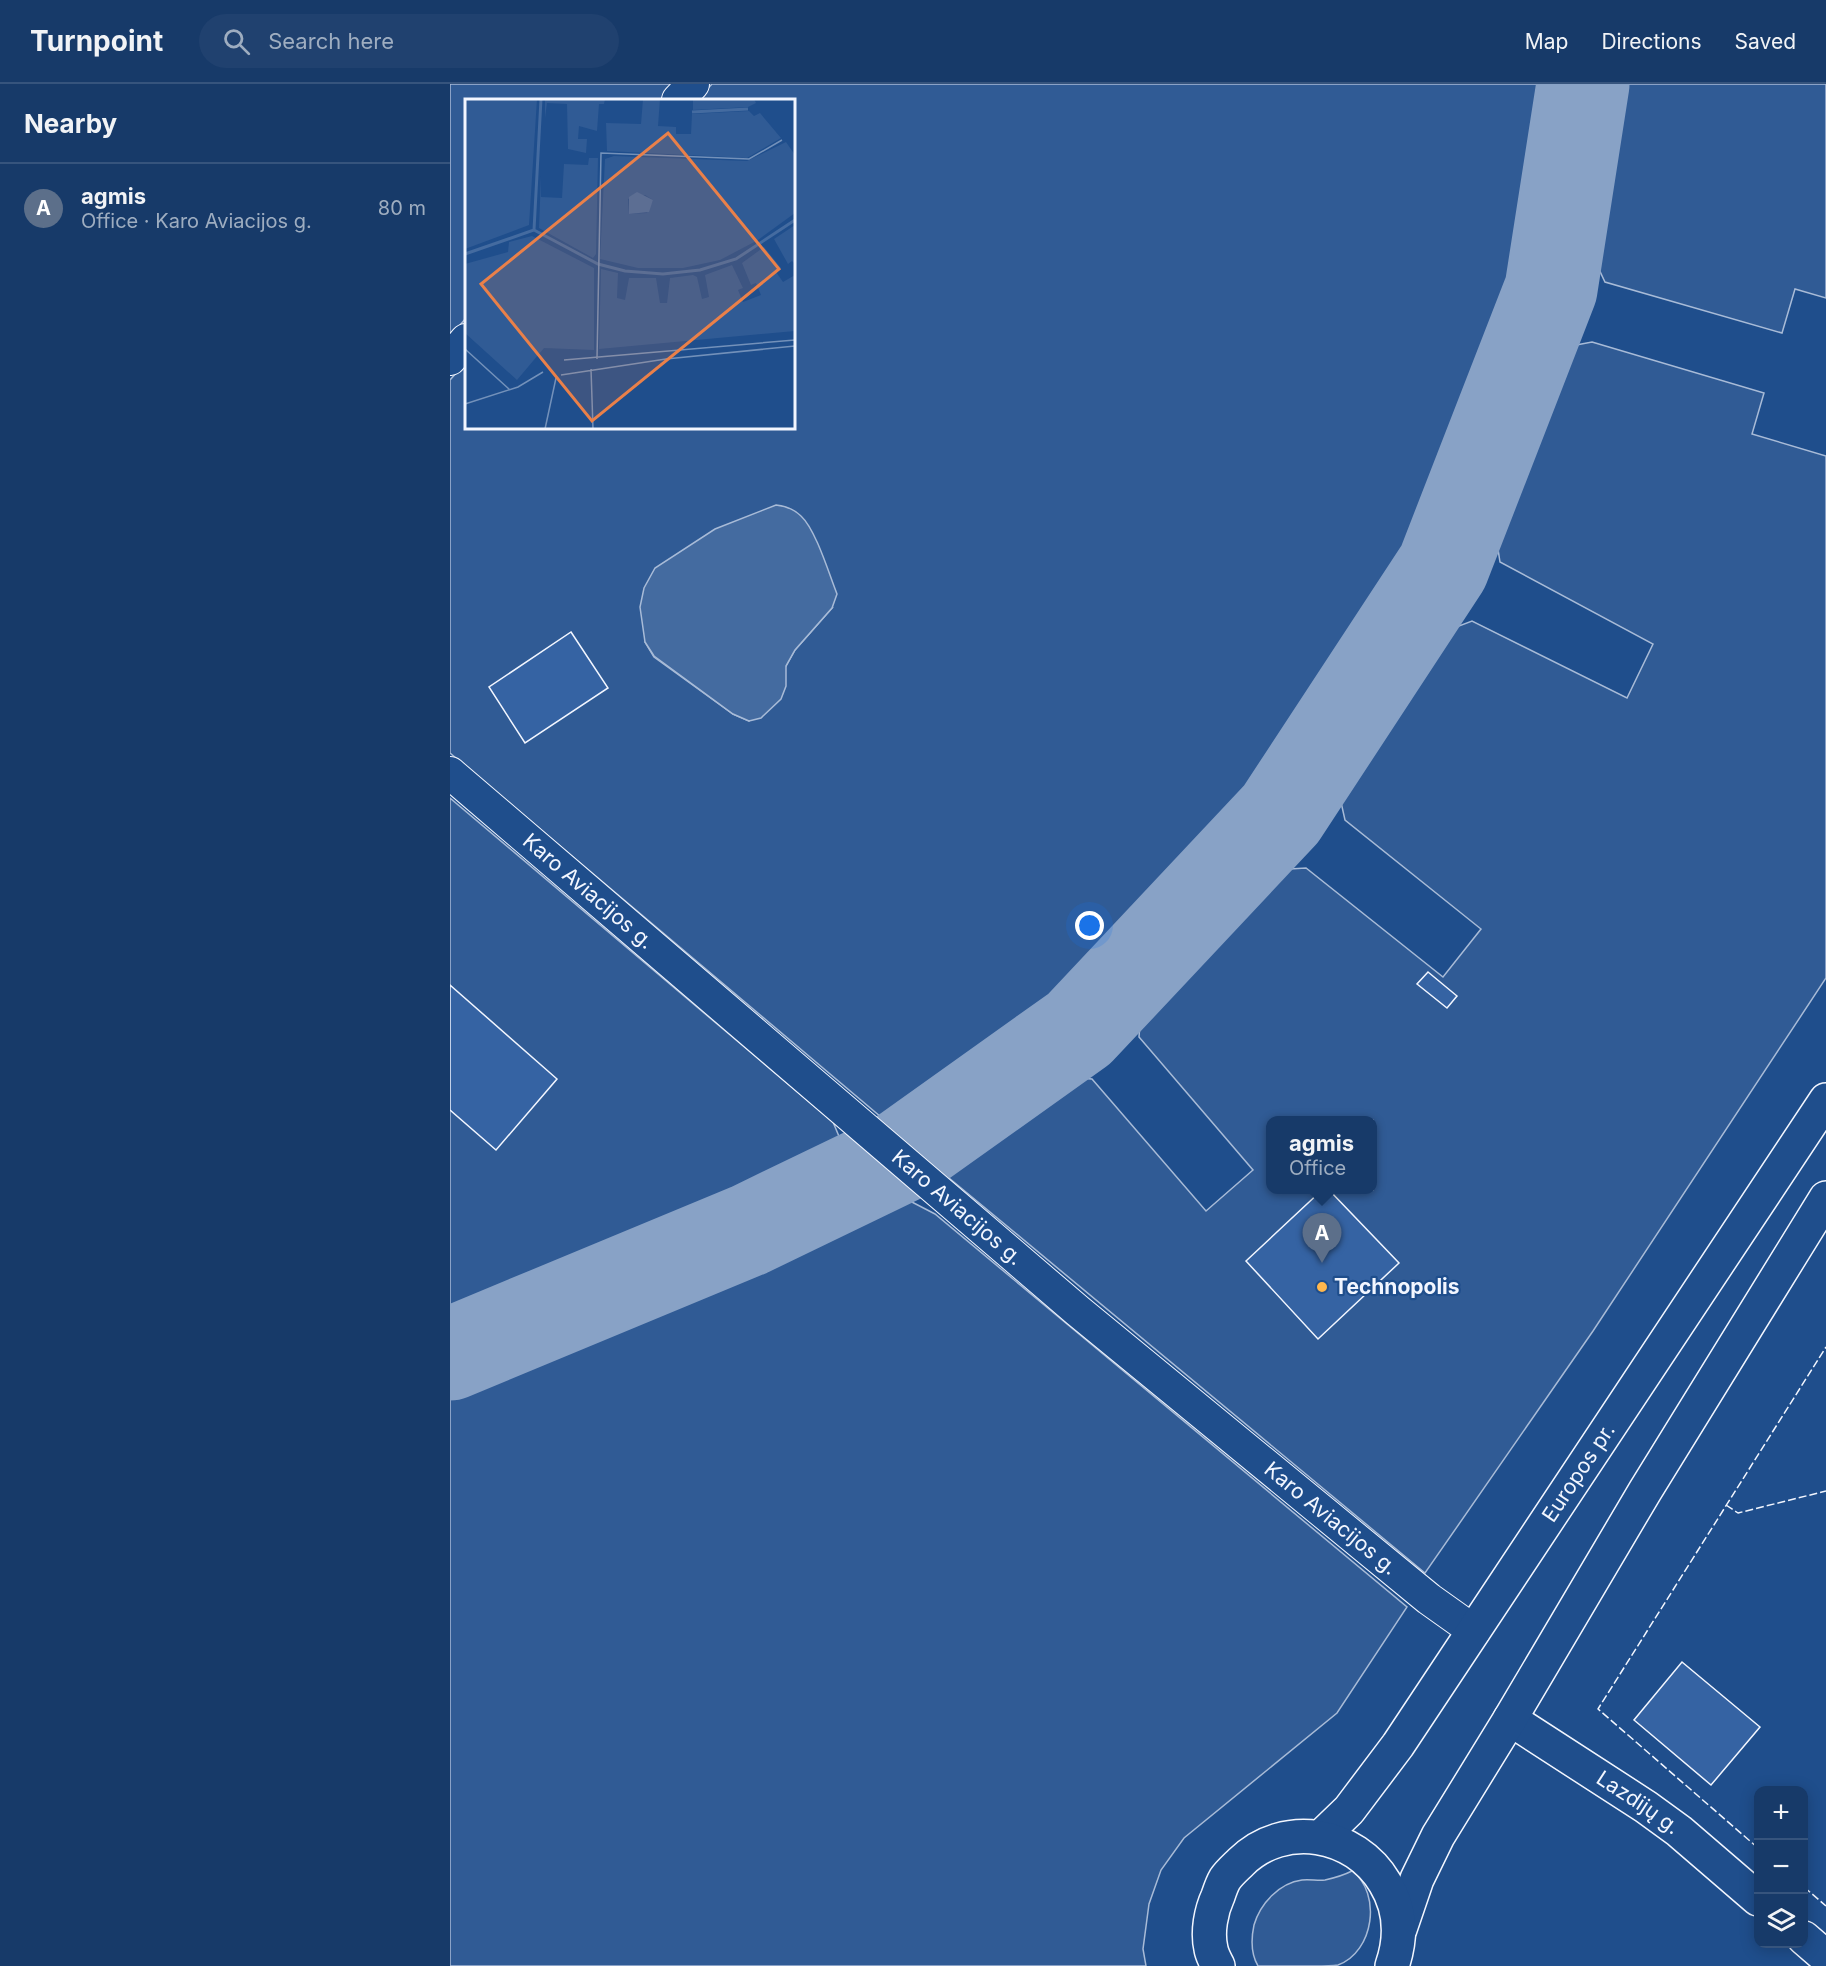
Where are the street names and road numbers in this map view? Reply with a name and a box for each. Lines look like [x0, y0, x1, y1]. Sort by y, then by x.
street label: Karo Aviacijos g. [518, 828, 659, 954]
street label: Karo Aviacijos g. [887, 1144, 1028, 1270]
street label: Europos pr. [1537, 1418, 1620, 1527]
street label: Karo Aviacijos g. [1260, 1456, 1403, 1580]
street label: Lazdijų g. [1592, 1765, 1685, 1839]

